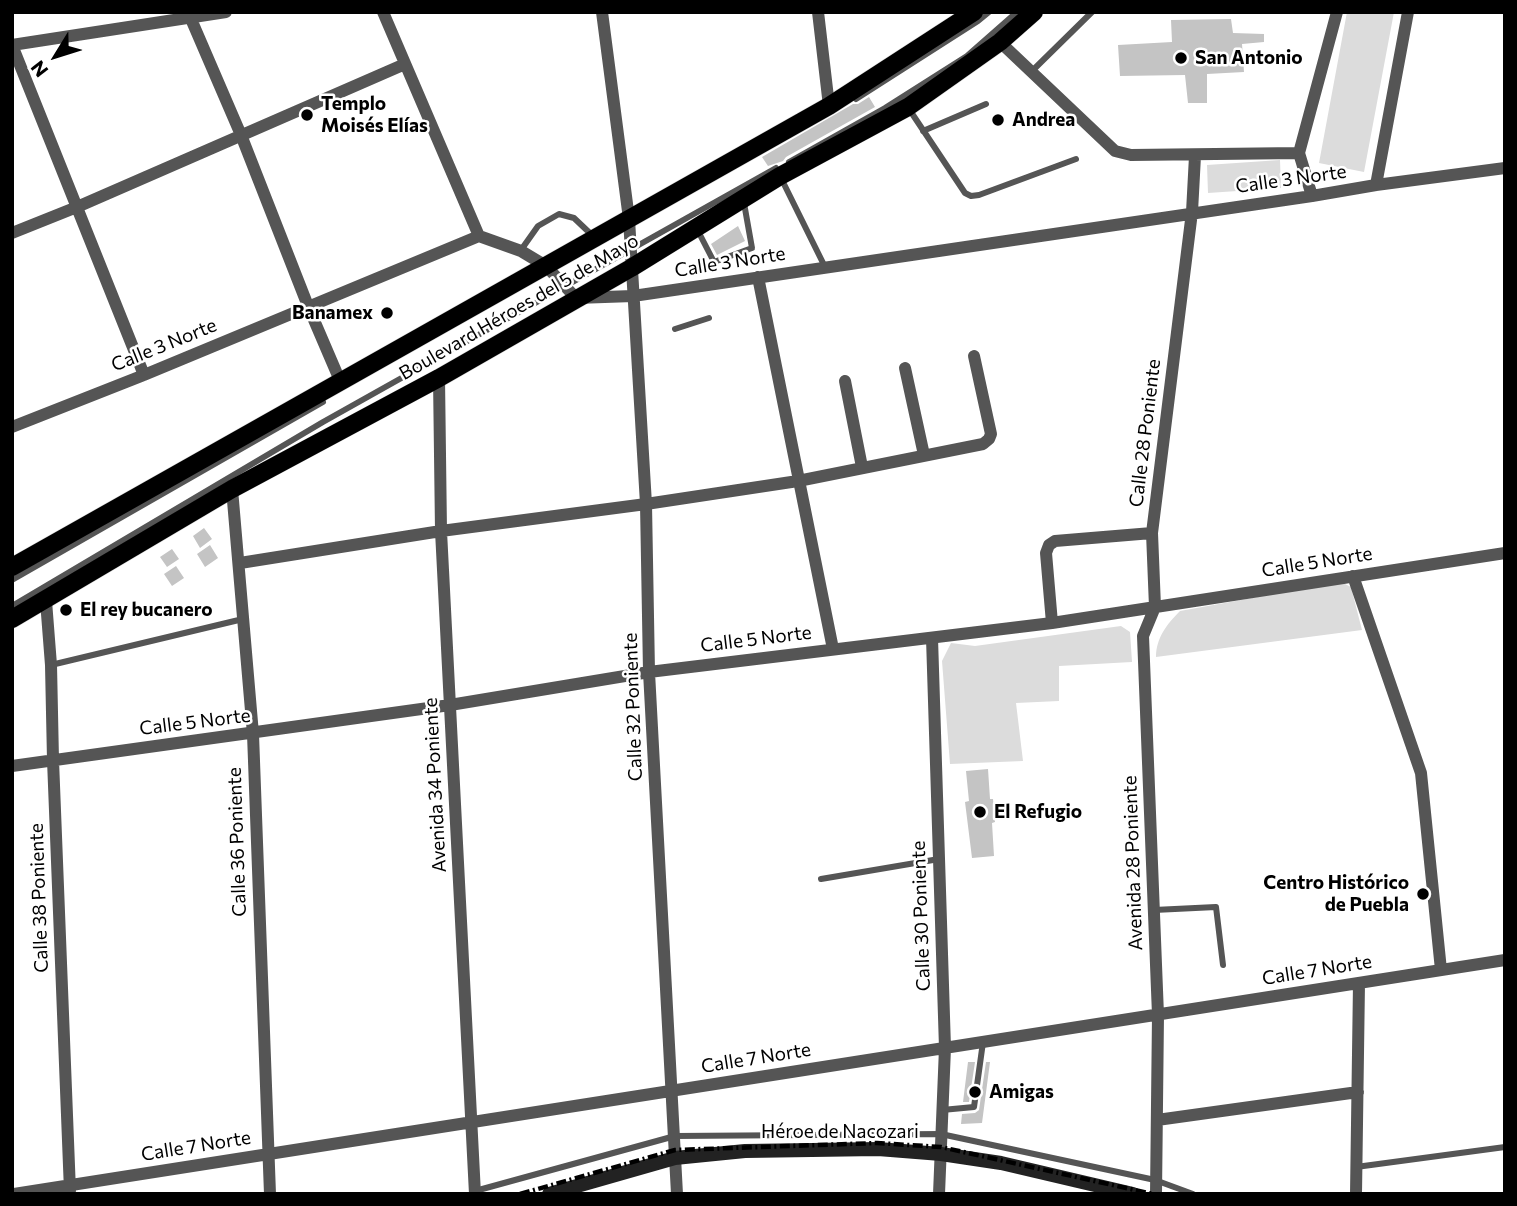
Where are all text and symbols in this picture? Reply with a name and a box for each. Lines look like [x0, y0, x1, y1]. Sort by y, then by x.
north arrow [21, 21, 91, 91]
place label: San Antonio [1195, 47, 1303, 69]
marker: San Antonio [1173, 50, 1189, 66]
text: N [26, 57, 53, 82]
place label: Templo Moisés Elías [321, 93, 428, 137]
marker: Templo Moisés Elías [299, 107, 315, 123]
place label: Andrea [1012, 109, 1075, 131]
marker: Andrea [990, 112, 1006, 128]
street label: Calle 3 Norte [1234, 160, 1348, 198]
street label: Boulevard Héroes del 5 de Mayo [395, 229, 643, 385]
street label: Calle 3 Norte [673, 242, 787, 282]
place label: Banamex [292, 302, 373, 324]
marker: Banamex [379, 305, 395, 321]
street label: Calle 3 Norte [108, 314, 220, 376]
street label: Calle 28 Poniente [1125, 358, 1165, 508]
street label: Calle 5 Norte [1260, 542, 1374, 582]
place label: El rey bucanero [80, 599, 213, 621]
marker: El rey bucanero [58, 602, 74, 618]
street label: Calle 5 Norte [699, 621, 813, 657]
street label: Calle 32 Poniente [619, 632, 647, 782]
street label: Avenida 34 Poniente [419, 697, 451, 873]
street label: Calle 5 Norte [138, 704, 252, 740]
street label: Calle 36 Poniente [223, 767, 251, 917]
street label: Avenida 28 Poniente [1119, 775, 1147, 951]
place label: El Refugio [994, 801, 1082, 823]
marker: El Refugio [972, 804, 988, 820]
street label: Calle 38 Poniente [25, 823, 53, 973]
street label: Calle 30 Poniente [907, 840, 935, 992]
place label: Centro Histórico de Puebla [1263, 872, 1409, 916]
marker: Centro Histórico de Puebla [1415, 886, 1431, 902]
street label: Calle 7 Norte [1260, 950, 1374, 990]
street label: Calle 7 Norte [699, 1038, 813, 1078]
place label: Amigas [989, 1081, 1054, 1103]
marker: Amigas [967, 1084, 983, 1100]
street label: Héroe de Nacozari [761, 1121, 919, 1143]
street label: Calle 7 Norte [139, 1126, 253, 1166]

